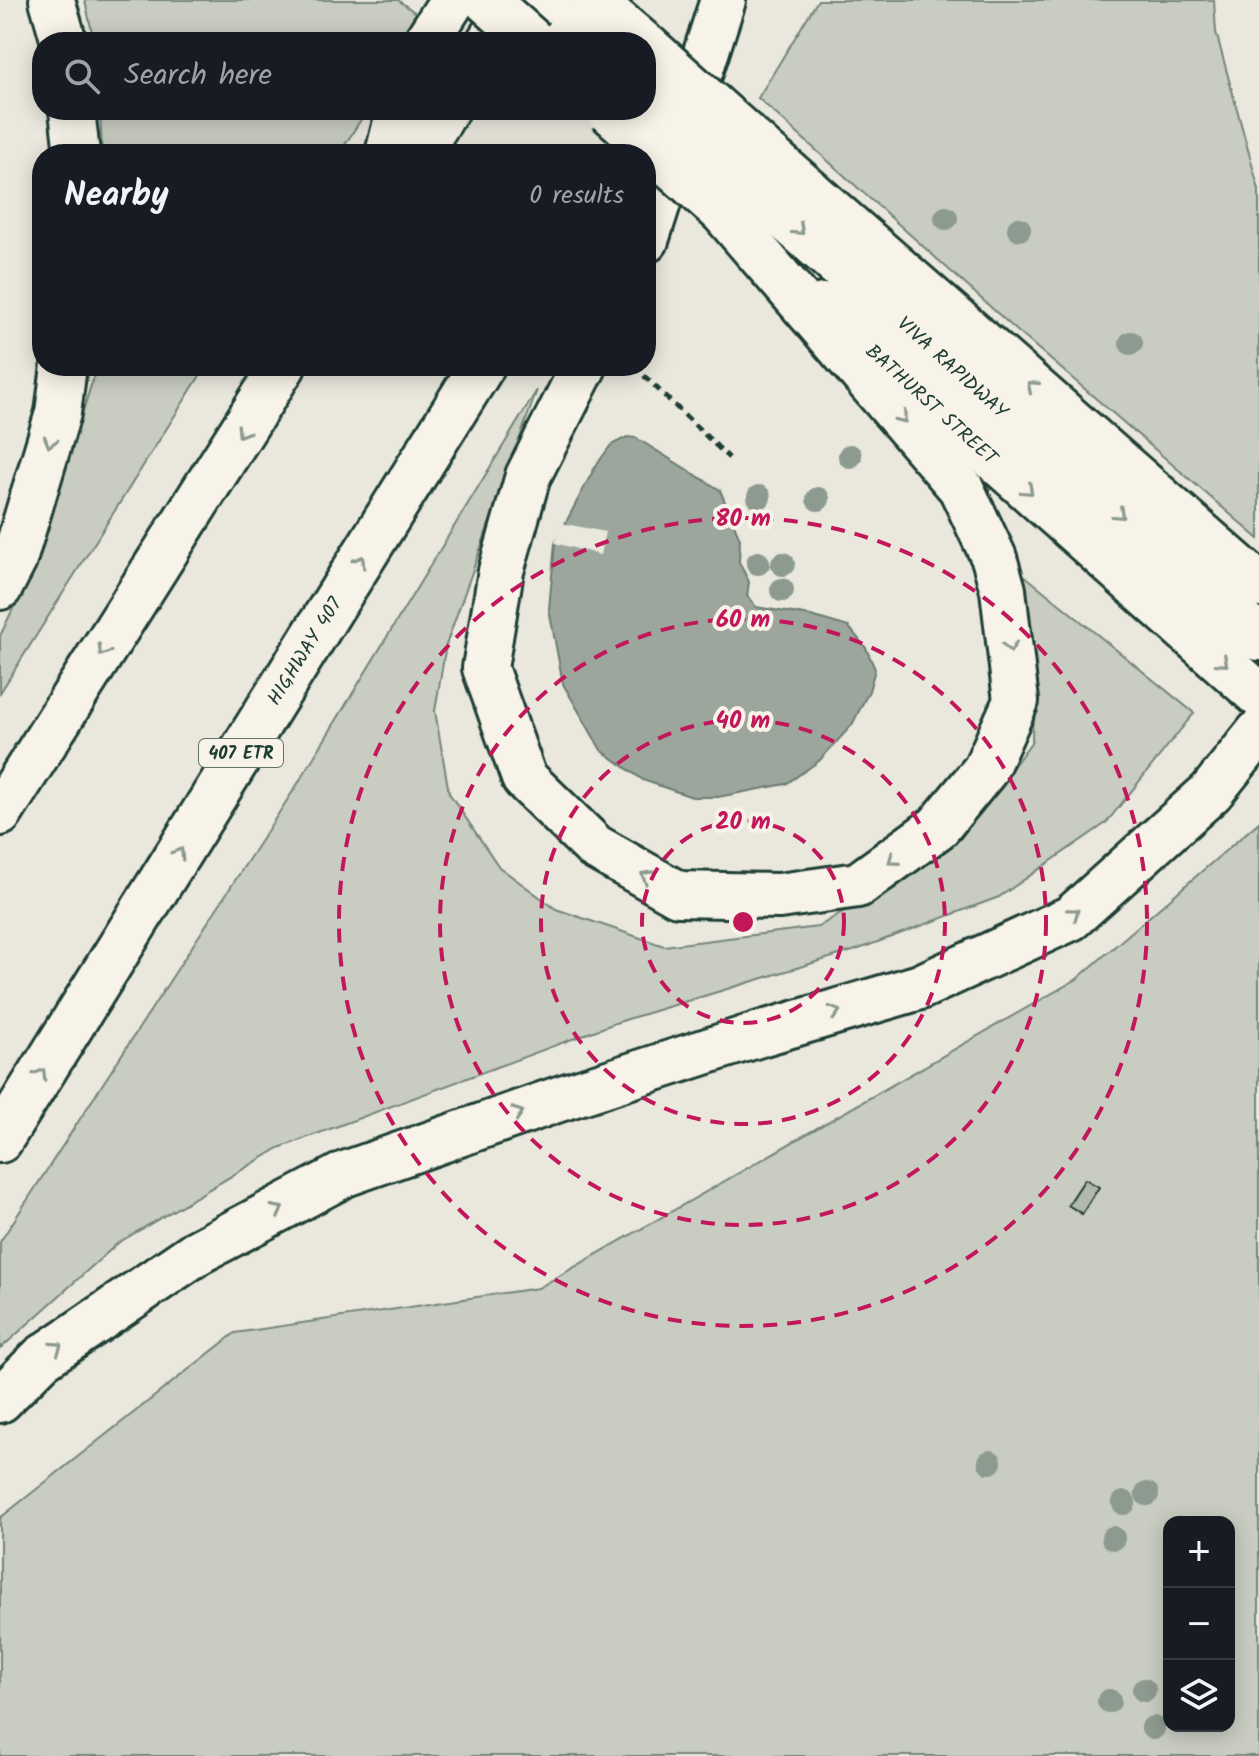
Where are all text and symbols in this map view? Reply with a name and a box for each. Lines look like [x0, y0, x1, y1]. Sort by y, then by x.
search box [32, 32, 656, 120]
text: Search here [124, 52, 272, 100]
icon: search [60, 54, 104, 98]
text: Nearby [64, 169, 169, 223]
text: 0 results [529, 175, 624, 217]
one-way arrow [789, 221, 804, 235]
street label: VIVA RAPIDWAY [889, 310, 1016, 428]
street label: BATHURST STREET [857, 337, 1006, 475]
one-way arrow [1026, 381, 1041, 396]
one-way arrow [892, 409, 907, 423]
one-way arrow [236, 423, 251, 438]
one-way arrow [43, 435, 59, 449]
one-way arrow [1019, 480, 1034, 494]
text: 80 m [715, 500, 771, 539]
one-way arrow [1110, 505, 1125, 519]
one-way arrow [351, 555, 366, 570]
street label: HIGHWAY 407 [260, 591, 352, 713]
text: 60 m [716, 601, 770, 640]
one-way arrow [1001, 641, 1018, 654]
one-way arrow [97, 643, 112, 657]
one-way arrow [1213, 653, 1228, 667]
text: 40 m [716, 702, 770, 741]
road number: 407 ETR [199, 739, 283, 767]
text: 20 m [715, 803, 771, 842]
one-way arrow [169, 847, 184, 862]
one-way arrow [887, 850, 901, 865]
one-way arrow [640, 870, 655, 886]
centre of rings [729, 908, 757, 936]
one-way arrow [1065, 908, 1080, 923]
one-way arrow [828, 1005, 841, 1021]
one-way arrow [32, 1068, 47, 1083]
one-way arrow [511, 1106, 525, 1123]
one-way arrow [269, 1204, 284, 1219]
one-way arrow [49, 1342, 63, 1357]
map controls [1163, 1516, 1235, 1732]
button: + [1163, 1516, 1235, 1588]
button: − [1163, 1588, 1235, 1660]
button: layers [1163, 1660, 1235, 1732]

